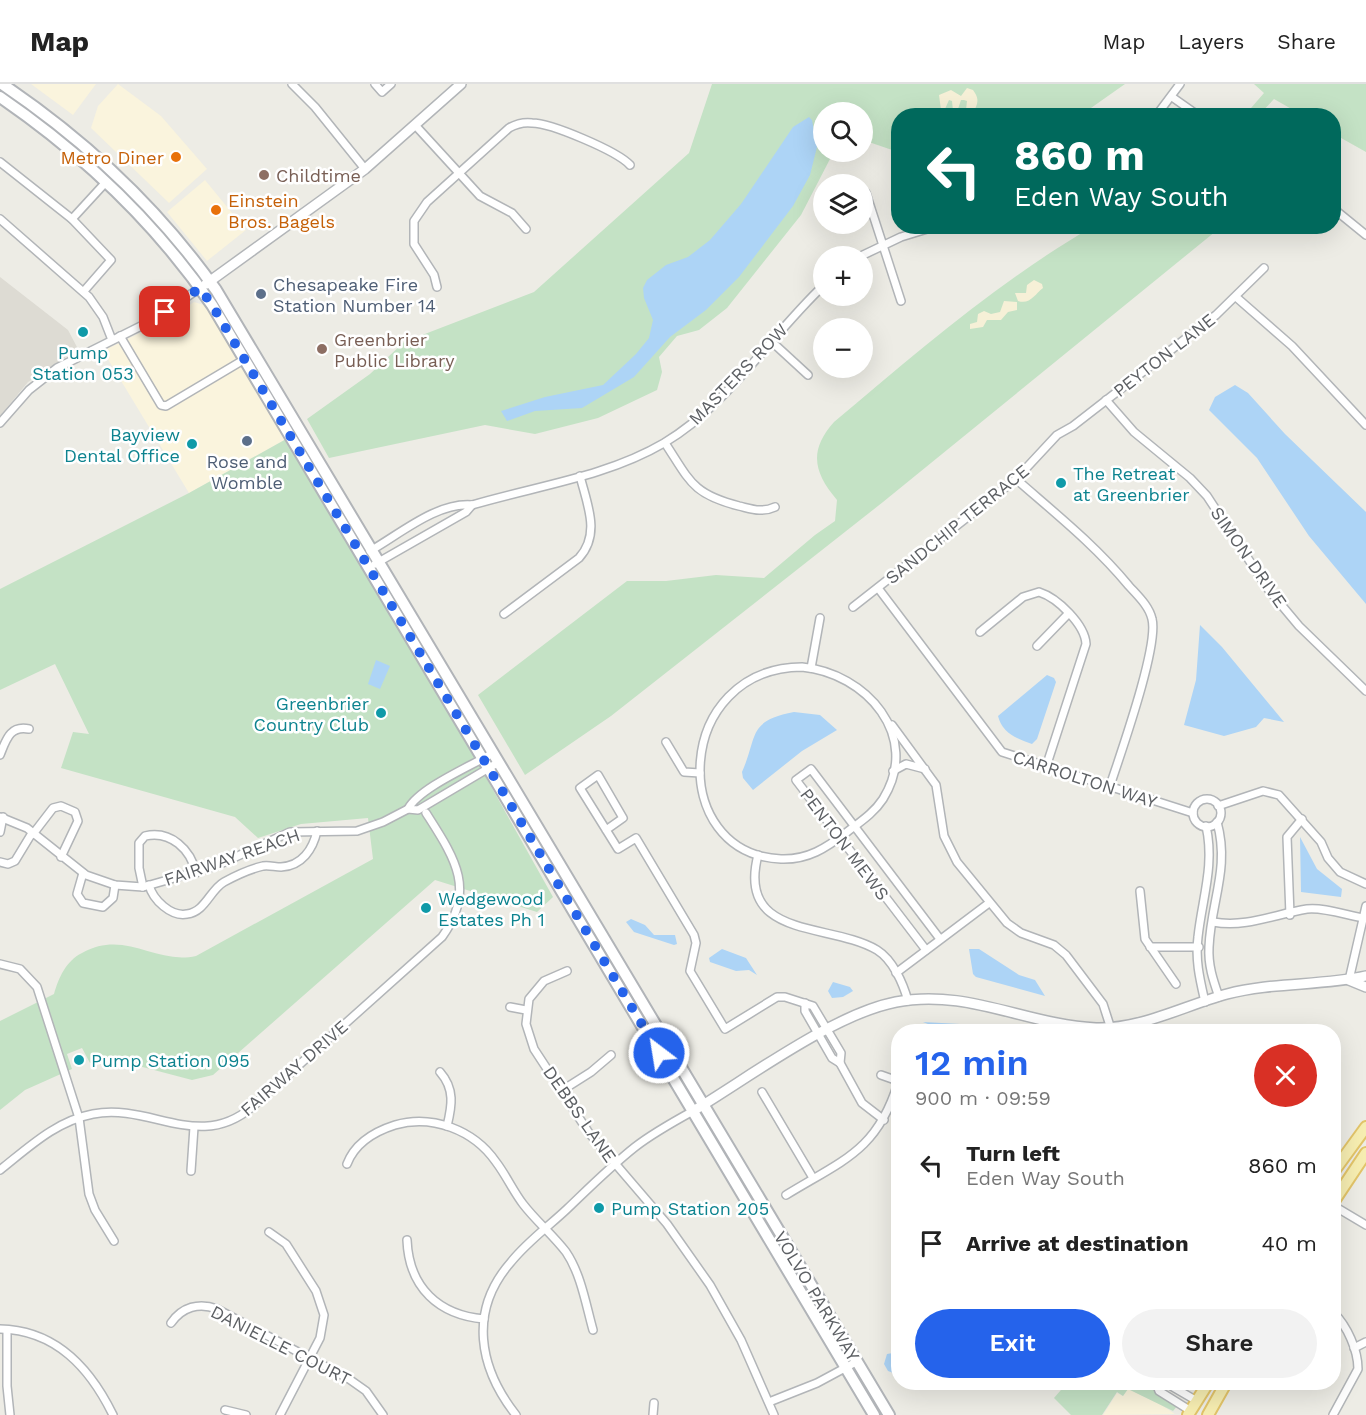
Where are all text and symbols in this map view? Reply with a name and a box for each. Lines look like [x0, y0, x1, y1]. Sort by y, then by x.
text: Map [30, 25, 89, 58]
text: Map [1102, 29, 1145, 54]
text: Layers [1178, 29, 1244, 54]
text: Share [1277, 29, 1336, 54]
map controls [813, 102, 873, 378]
button: search [813, 102, 873, 162]
text: 860 m [1014, 131, 1145, 180]
icon: left [915, 132, 993, 210]
place label: Metro Diner [61, 147, 164, 168]
marker: Metro Diner [169, 150, 183, 164]
place label: Childtime [276, 165, 361, 186]
marker: Childtime [257, 168, 271, 182]
button: layers [813, 174, 873, 234]
text: Eden Way South [1014, 181, 1229, 213]
place label: Einstein Bros. Bagels [228, 190, 335, 232]
marker: Einstein Bros. Bagels [209, 203, 223, 217]
button: + [813, 246, 873, 306]
place label: Chesapeake Fire Station Number 14 [273, 274, 436, 316]
pin [139, 286, 190, 337]
marker: Chesapeake Fire Station Number 14 [254, 287, 268, 301]
icon: arrive [148, 295, 181, 328]
street label: PEYTON LANE [1109, 309, 1219, 401]
button: − [813, 318, 873, 378]
street label: MASTERS ROW [684, 319, 792, 429]
marker: Pump Station 053 [76, 325, 90, 339]
place label: Greenbrier Public Library [334, 329, 455, 371]
place label: Pump Station 053 [32, 342, 134, 384]
marker: Greenbrier Public Library [315, 342, 329, 356]
place label: Bayview Dental Office [64, 424, 180, 466]
marker: Rose and Womble [240, 434, 254, 448]
marker: Bayview Dental Office [185, 437, 199, 451]
place label: Rose and Womble [206, 451, 288, 493]
street label: SANDCHIP TERRACE [881, 460, 1033, 588]
place label: The Retreat at Greenbrier [1073, 463, 1190, 505]
marker: The Retreat at Greenbrier [1054, 476, 1068, 490]
street label: SIMON DRIVE [1206, 502, 1292, 612]
place label: Greenbrier Country Club [254, 693, 369, 735]
marker: Greenbrier Country Club [374, 706, 388, 720]
street label: CARROLTON WAY [1010, 746, 1160, 812]
street label: PENTON MEWS [796, 784, 894, 904]
street label: FAIRWAY REACH [161, 824, 303, 890]
place label: Wedgewood Estates Ph 1 [438, 888, 545, 930]
marker: Wedgewood Estates Ph 1 [419, 901, 433, 915]
street label: FAIRWAY DRIVE [236, 1016, 352, 1120]
position arrow [627, 1021, 691, 1085]
text: 12 min [915, 1042, 1029, 1084]
button: close [1254, 1044, 1317, 1107]
place label: Pump Station 095 [91, 1050, 250, 1071]
marker: Pump Station 095 [72, 1053, 86, 1067]
street label: DEBBS LANE [539, 1062, 621, 1166]
text: 900 m · 09:59 [915, 1086, 1051, 1110]
text: Turn left [966, 1141, 1060, 1166]
icon: left [915, 1149, 948, 1182]
text: 860 m [1248, 1153, 1317, 1178]
text: Eden Way South [966, 1166, 1125, 1190]
place label: Pump Station 205 [611, 1198, 769, 1219]
marker: Pump Station 205 [592, 1201, 606, 1215]
street label: VOLVO PARKWAY [770, 1227, 864, 1365]
icon: arrive [915, 1227, 948, 1260]
text: Arrive at destination [966, 1231, 1189, 1256]
text: 40 m [1261, 1231, 1317, 1256]
street label: DANIELLE COURT [207, 1301, 355, 1390]
button: Exit [915, 1309, 1110, 1378]
button: Share [1122, 1309, 1317, 1378]

